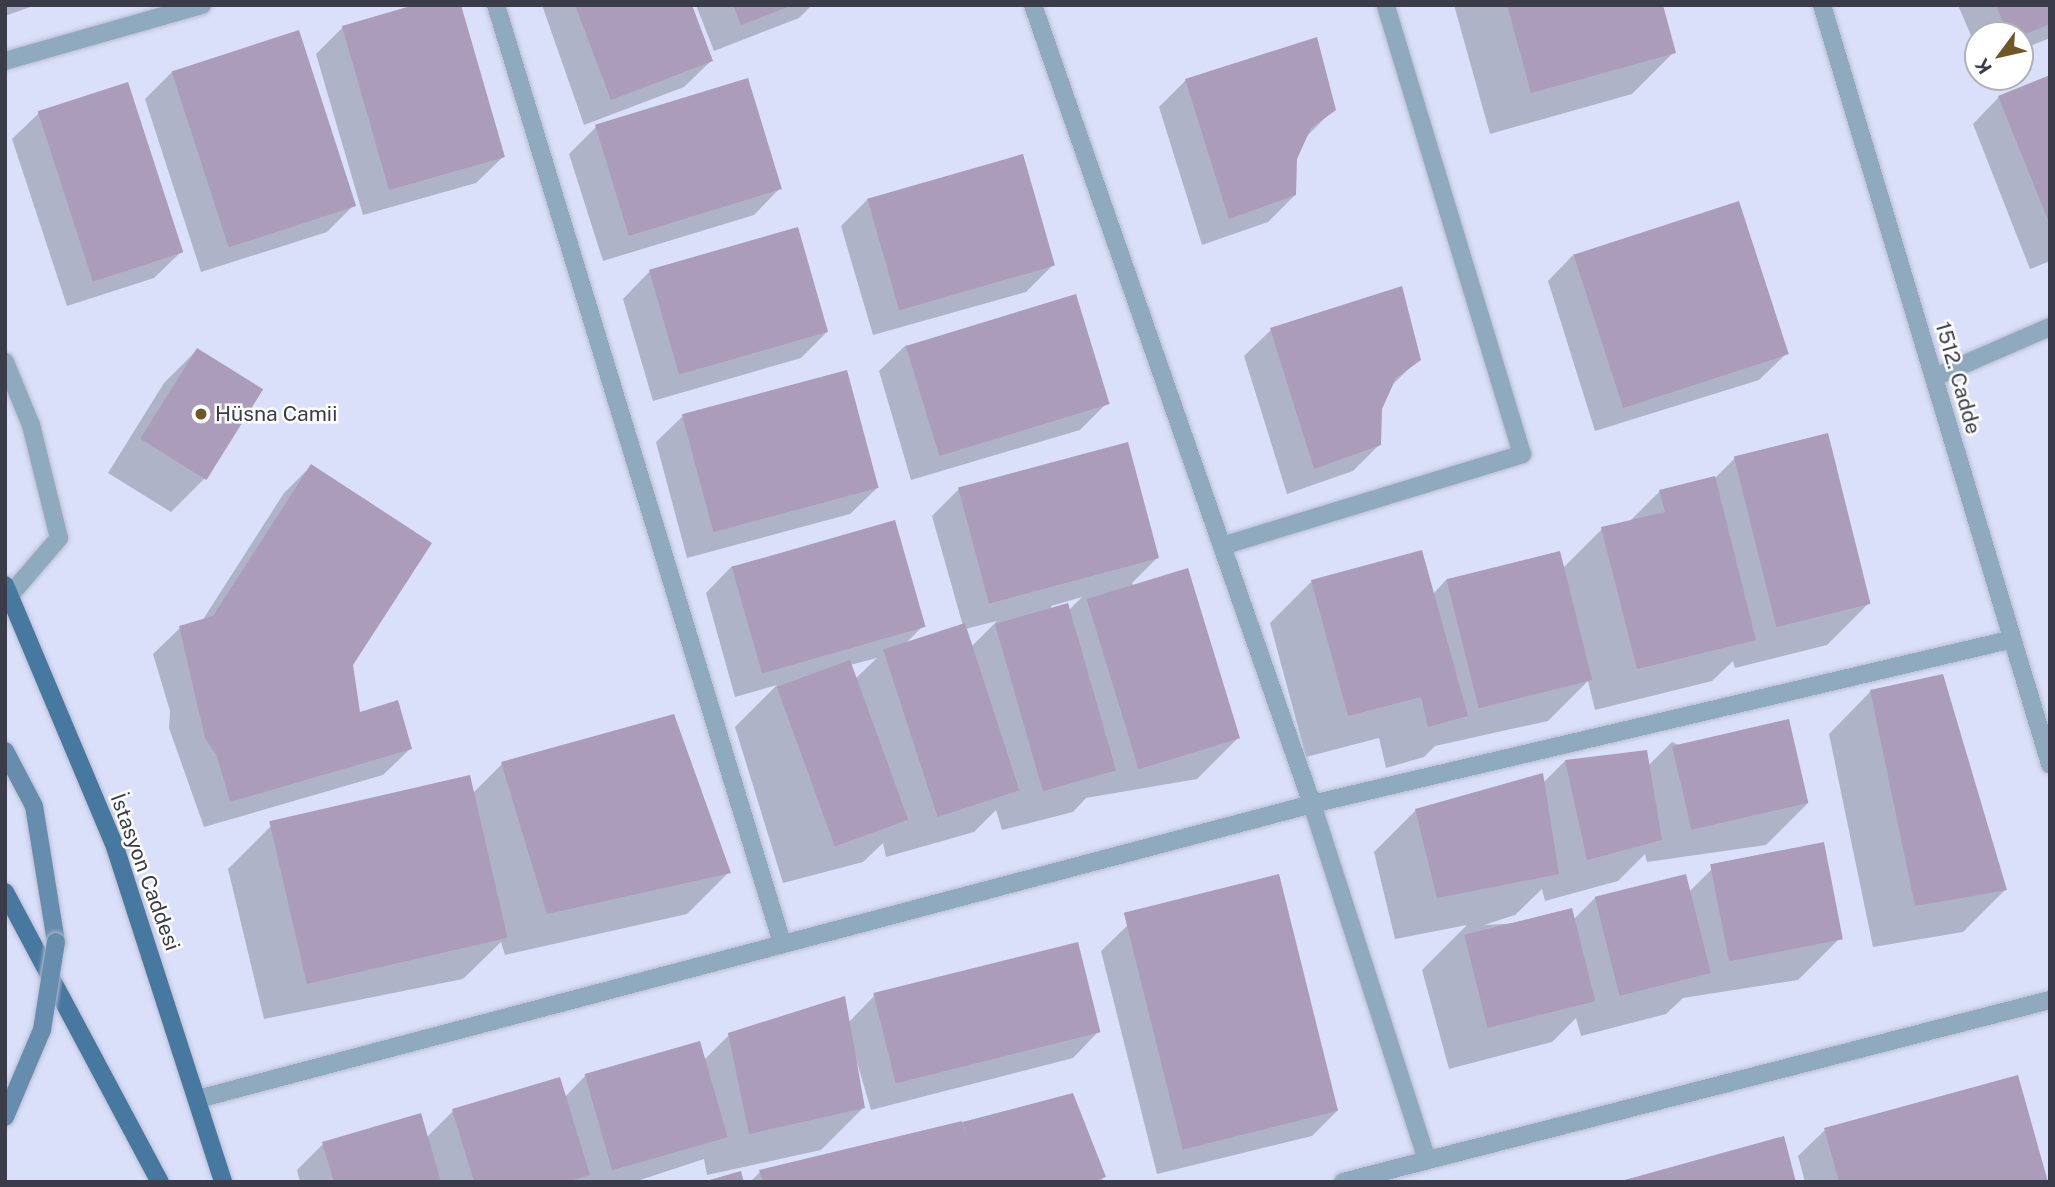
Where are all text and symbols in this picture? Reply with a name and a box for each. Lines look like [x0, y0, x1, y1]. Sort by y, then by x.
north arrow [1964, 21, 2034, 91]
text: K [1970, 55, 1996, 78]
street label: 1512. Cadde [1930, 319, 1986, 437]
place label: Hüsna Camii [215, 401, 337, 427]
marker: Hüsna Camii [193, 406, 209, 422]
street label: İstasyon Caddesi [105, 790, 185, 954]

